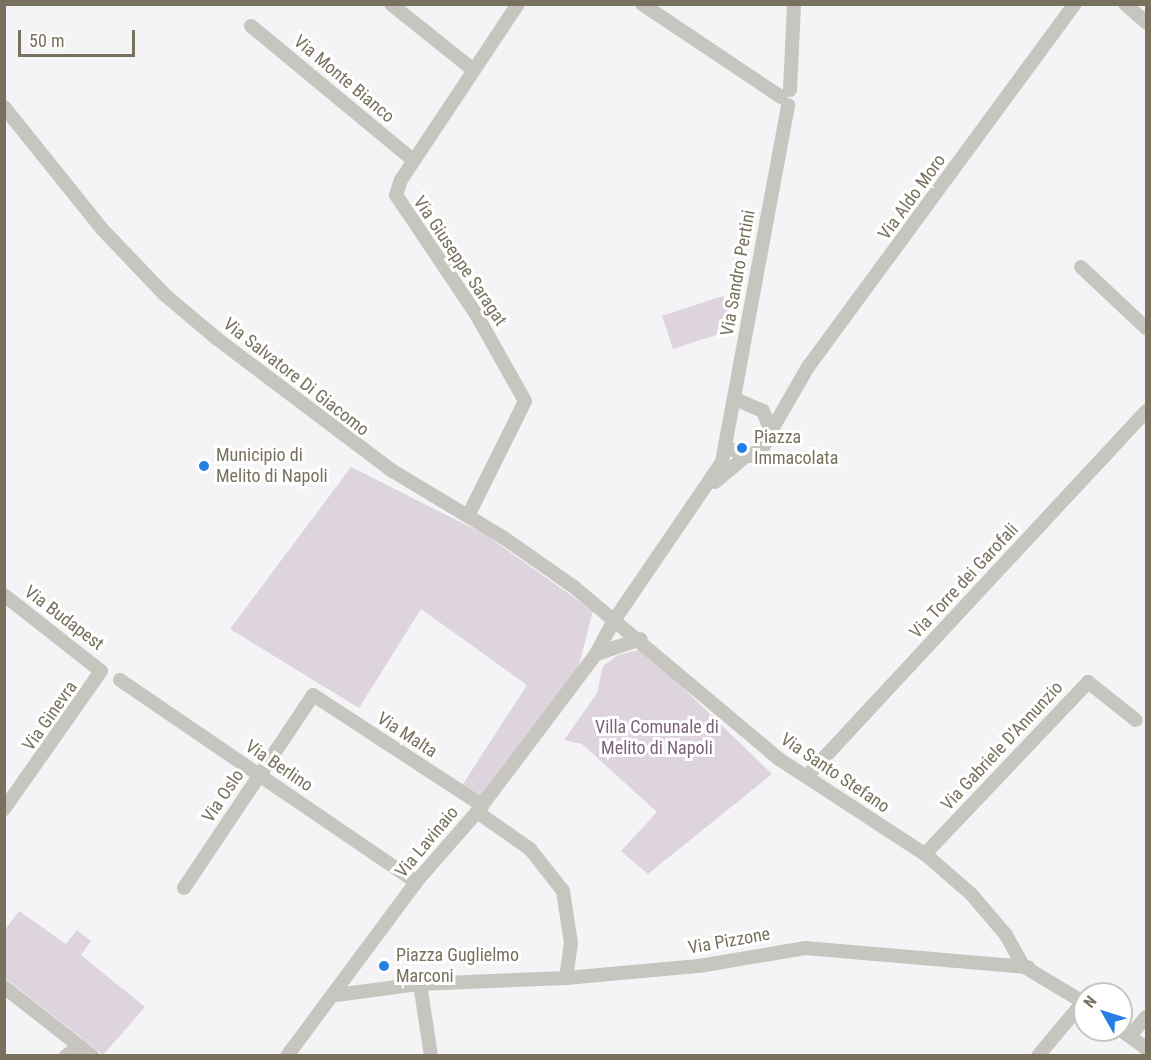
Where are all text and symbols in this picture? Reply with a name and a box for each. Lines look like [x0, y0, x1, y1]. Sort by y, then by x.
scale bar [21, 18, 138, 56]
text: 50 m [29, 30, 64, 51]
street label: Via Monte Bianco [289, 31, 399, 127]
street label: Via Aldo Moro [874, 150, 950, 244]
street label: Via Giuseppe Saragat [409, 192, 511, 330]
street label: Via Sandro Pertini [716, 208, 760, 338]
street label: Via Salvatore Di Giacomo [219, 313, 373, 441]
place label: Piazza Immacolata [754, 427, 838, 470]
marker: Piazza Immacolata [735, 441, 749, 455]
place label: Municipio di Melito di Napoli [216, 445, 328, 488]
marker: Municipio di Melito di Napoli [197, 459, 211, 473]
street label: Via Torre dei Garofali [905, 519, 1023, 643]
street label: Via Budapest [20, 581, 108, 655]
street label: Via Ginevra [18, 677, 82, 755]
street label: Via Gabriele D'Annunzio [937, 677, 1067, 815]
street label: Via Malta [373, 708, 441, 762]
park label: Villa Comunale di Melito di Napoli [595, 717, 719, 760]
street label: Via Santo Stefano [776, 729, 894, 817]
street label: Via Berlino [241, 736, 317, 796]
street label: Via Oslo [198, 765, 248, 827]
street label: Via Lavinaio [391, 802, 463, 882]
street label: Via Pizzone [686, 923, 772, 959]
place label: Piazza Guglielmo Marconi [396, 945, 519, 988]
marker: Piazza Guglielmo Marconi [377, 959, 391, 973]
north arrow [1073, 982, 1133, 1042]
text: N [1080, 992, 1101, 1011]

